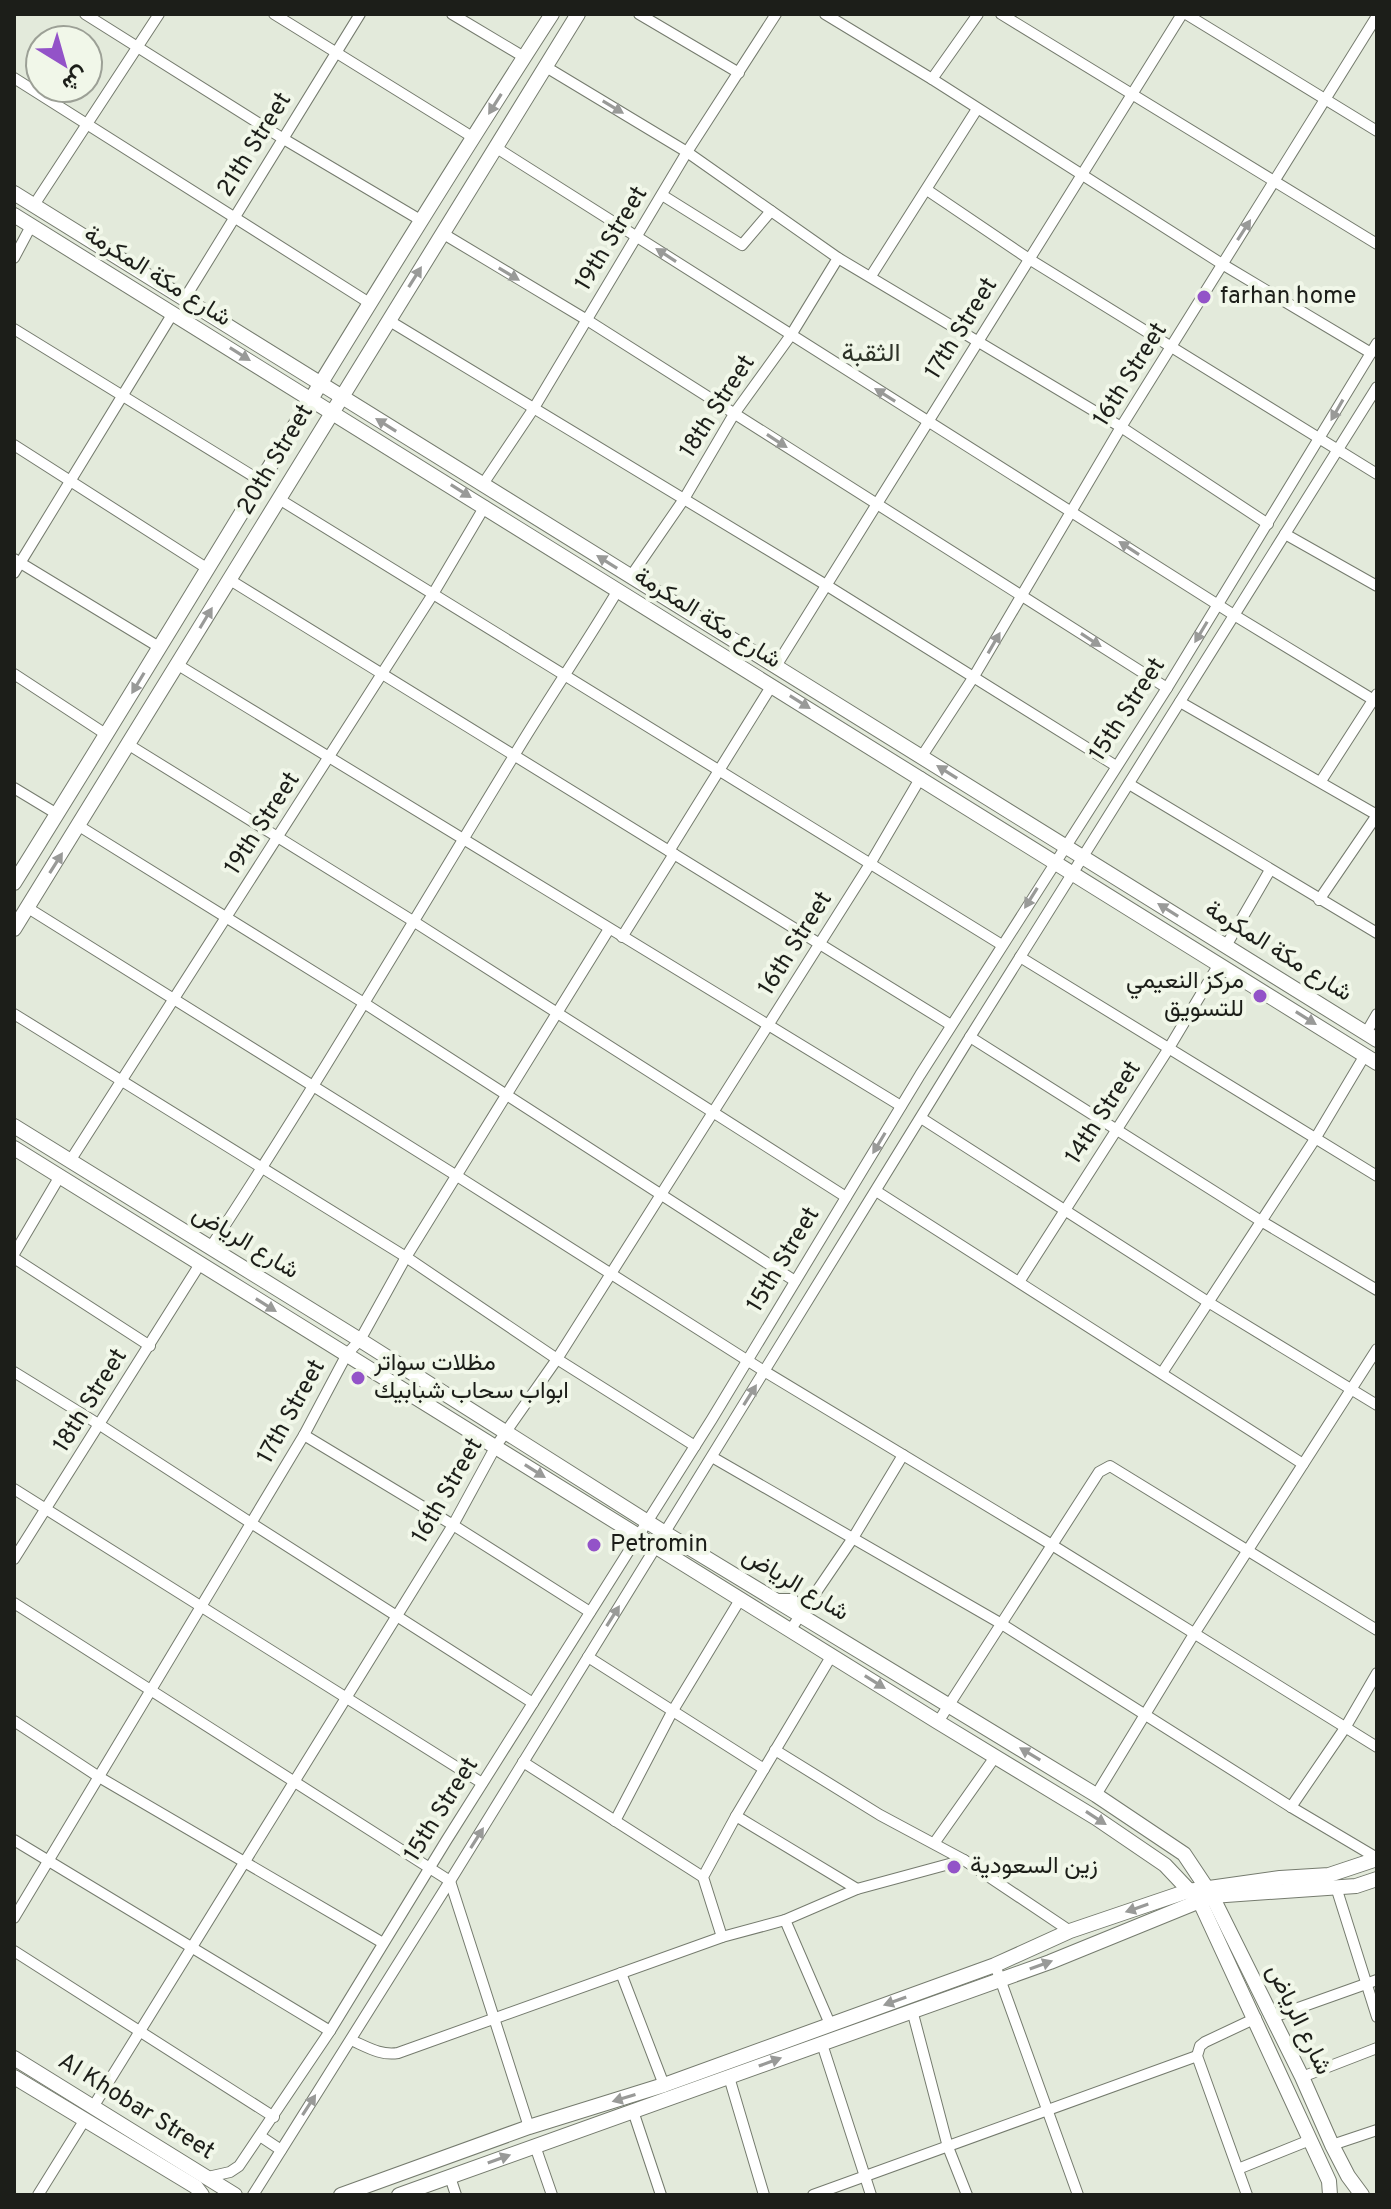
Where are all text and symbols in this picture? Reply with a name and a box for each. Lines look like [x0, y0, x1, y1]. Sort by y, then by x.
north arrow [24, 24, 104, 104]
text: ش [56, 59, 93, 97]
street label: 21th Street [211, 87, 299, 203]
one-way arrow [488, 92, 503, 115]
one-way arrow [602, 100, 624, 114]
street label: 19th Street [569, 181, 655, 297]
one-way arrow [1237, 219, 1252, 240]
street label: شارع مكة المكرمة [78, 220, 236, 334]
one-way arrow [655, 248, 677, 262]
one-way arrow [408, 266, 422, 288]
one-way arrow [498, 266, 520, 280]
street label: 17th Street [919, 273, 1005, 385]
place label: farhan home [1220, 282, 1357, 312]
marker: farhan home [1195, 288, 1213, 306]
street label: 16th Street [1087, 317, 1175, 433]
district label: الثقبة [842, 338, 900, 371]
one-way arrow [229, 347, 251, 361]
street label: 18th Street [674, 350, 762, 464]
one-way arrow [874, 388, 896, 402]
street label: 20th Street [231, 399, 321, 521]
one-way arrow [1330, 399, 1344, 421]
one-way arrow [376, 417, 397, 432]
one-way arrow [766, 434, 788, 448]
one-way arrow [450, 483, 472, 497]
one-way arrow [1118, 541, 1140, 555]
one-way arrow [597, 554, 618, 569]
street label: شارع مكة المكرمة [628, 562, 786, 676]
one-way arrow [199, 607, 213, 629]
one-way arrow [1195, 621, 1209, 643]
one-way arrow [987, 632, 1001, 654]
one-way arrow [1080, 633, 1102, 647]
street label: 15th Street [1083, 652, 1173, 768]
one-way arrow [131, 672, 145, 694]
one-way arrow [790, 695, 811, 710]
one-way arrow [937, 765, 958, 780]
street label: 19th Street [219, 767, 307, 881]
one-way arrow [48, 853, 63, 874]
street label: 16th Street [752, 886, 840, 1002]
one-way arrow [1025, 887, 1039, 909]
street label: شارع مكة المكرمة [1199, 895, 1357, 1009]
one-way arrow [1157, 903, 1179, 917]
place label: مركز النعيمي للتسويق [1126, 967, 1244, 1025]
marker: مركز النعيمي للتسويق [1251, 987, 1269, 1005]
one-way arrow [1295, 1011, 1317, 1025]
street label: 14th Street [1060, 1056, 1148, 1170]
one-way arrow [872, 1132, 886, 1154]
street label: شارع الرياض [186, 1199, 304, 1287]
street label: 15th Street [741, 1202, 827, 1318]
one-way arrow [255, 1297, 277, 1311]
street label: 18th Street [47, 1343, 135, 1459]
place label: مظلات سواتر ابواب سحاب شبابيك [373, 1349, 569, 1407]
street label: 17th Street [251, 1355, 333, 1469]
marker: مظلات سواتر ابواب سحاب شبابيك [349, 1369, 367, 1387]
one-way arrow [742, 1384, 756, 1406]
street label: 16th Street [406, 1433, 490, 1549]
one-way arrow [524, 1464, 546, 1478]
place label: Petromin [610, 1530, 708, 1560]
marker: Petromin [585, 1536, 603, 1554]
street label: شارع الرياض [736, 1541, 854, 1629]
one-way arrow [606, 1605, 620, 1627]
one-way arrow [864, 1675, 886, 1689]
one-way arrow [1019, 1747, 1041, 1761]
street label: 15th Street [398, 1752, 486, 1868]
one-way arrow [1085, 1811, 1107, 1825]
one-way arrow [469, 1826, 484, 1849]
place label: زين السعودية [970, 1852, 1098, 1882]
marker: زين السعودية [945, 1858, 963, 1876]
one-way arrow [1125, 1903, 1149, 1915]
one-way arrow [1029, 1958, 1053, 1971]
street label: شارع الرياض [1258, 1960, 1338, 2080]
one-way arrow [882, 1995, 906, 2008]
street label: Al Khobar Street [52, 2047, 220, 2167]
one-way arrow [758, 2055, 782, 2068]
one-way arrow [611, 2092, 635, 2105]
one-way arrow [302, 2094, 316, 2116]
one-way arrow [487, 2153, 511, 2165]

